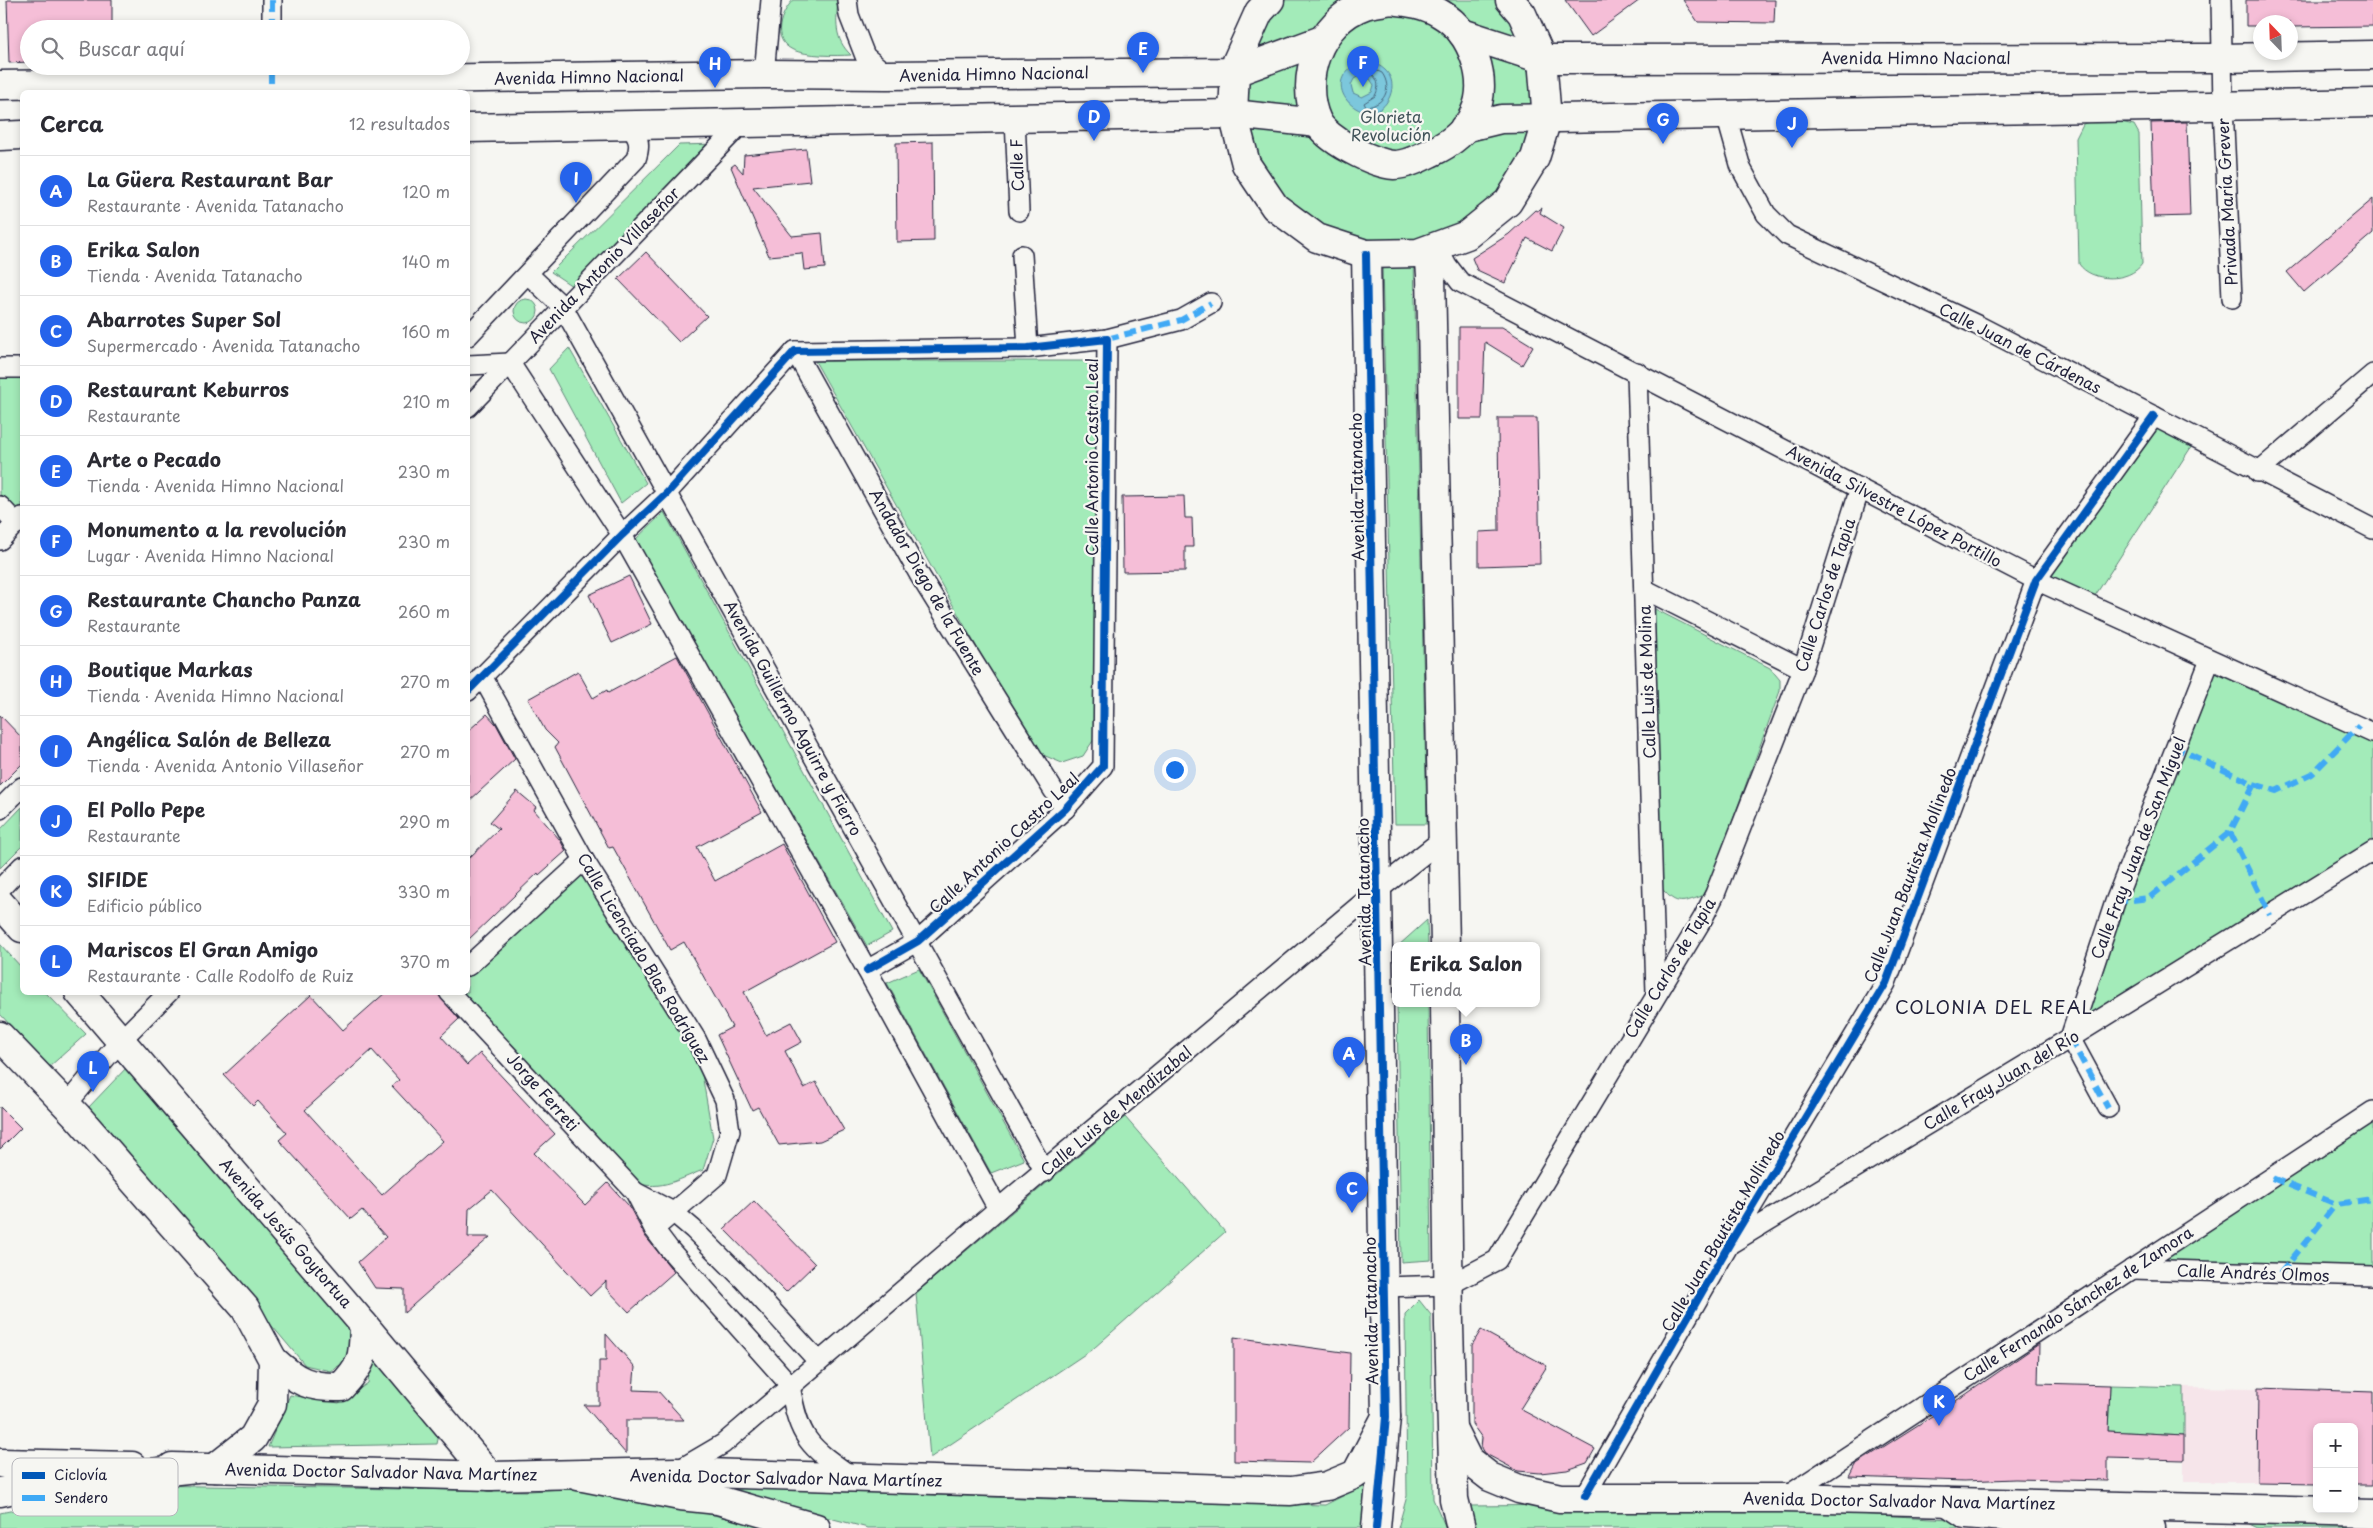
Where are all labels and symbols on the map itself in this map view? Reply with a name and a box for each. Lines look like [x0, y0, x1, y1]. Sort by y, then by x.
north arrow [2253, 15, 2298, 60]
pin: E [1127, 32, 1159, 73]
street label: Avenida Himno Nacional [1821, 45, 2011, 69]
pin: F [1347, 46, 1379, 87]
pin: H [699, 47, 731, 88]
street label: Avenida Himno Nacional [899, 59, 1089, 87]
street label: Avenida Himno Nacional [494, 62, 684, 90]
pin: D [1078, 100, 1110, 141]
pin: G [1647, 103, 1679, 144]
park label: Glorieta Revolución [1351, 104, 1431, 146]
pin: J [1776, 107, 1808, 148]
street label: Privada María Grever [2210, 117, 2242, 286]
street label: Calle F [1003, 138, 1029, 192]
pin: I [560, 162, 592, 203]
street label: Avenida Antonio Villaseñor [522, 180, 685, 348]
street label: Calle Juan de Cárdenas [1935, 296, 2106, 399]
street label: Calle Antonio Castro Leal [1079, 358, 1103, 556]
street label: Avenida Tatanacho [1343, 413, 1369, 561]
street label: Avenida Silvestre López Portillo [1783, 438, 2006, 572]
street label: Andador Diego de la Fuente [864, 484, 991, 680]
street label: Calle Carlos de Tapia [1788, 515, 1860, 675]
street label: Avenida Guillermo Aguirre y Fierro [719, 595, 869, 840]
street label: Calle Luis de Molina [1631, 605, 1661, 759]
street label: Calle Fray Juan de San Miguel [2083, 733, 2191, 962]
your location [1162, 757, 1188, 783]
street label: Calle Juan Bautista Mollinedo [1857, 763, 1961, 986]
street label: Calle Antonio Castro Leal [923, 766, 1084, 919]
street label: Avenida Tatanacho [1350, 818, 1376, 966]
street label: Calle Licenciado Blas Rodríguez [572, 848, 718, 1067]
street label: Calle Carlos de Tapia [1618, 893, 1721, 1042]
district label: COLONIA DEL REAL [1895, 993, 2093, 1020]
street label: Calle Fray Juan del Río [1918, 1023, 2083, 1135]
pin: B [1450, 1024, 1482, 1065]
pin: A [1333, 1037, 1365, 1078]
street label: Calle Luis de Mendizabal [1034, 1039, 1196, 1181]
street label: Jorge Ferreti [502, 1047, 586, 1136]
pin: L [77, 1051, 109, 1092]
street label: Calle Juan Bautista Mollinedo [1654, 1125, 1790, 1336]
street label: Avenida Jesús Goytortua [215, 1152, 359, 1313]
pin: C [1336, 1172, 1368, 1213]
street label: Calle Fernando Sánchez de Zamora [1958, 1219, 2197, 1387]
street label: Avenida Tatanacho [1357, 1237, 1383, 1385]
street label: Calle Andrés Olmos [2176, 1257, 2330, 1287]
pin: K [1923, 1385, 1955, 1426]
street label: Avenida Doctor Salvador Nava Martínez [225, 1456, 538, 1486]
legend [12, 1458, 178, 1516]
street label: Avenida Doctor Salvador Nava Martínez [630, 1462, 943, 1492]
text: Ciclovía [54, 1464, 107, 1485]
street label: Avenida Doctor Salvador Nava Martínez [1743, 1485, 2056, 1515]
text: Sendero [54, 1487, 108, 1508]

